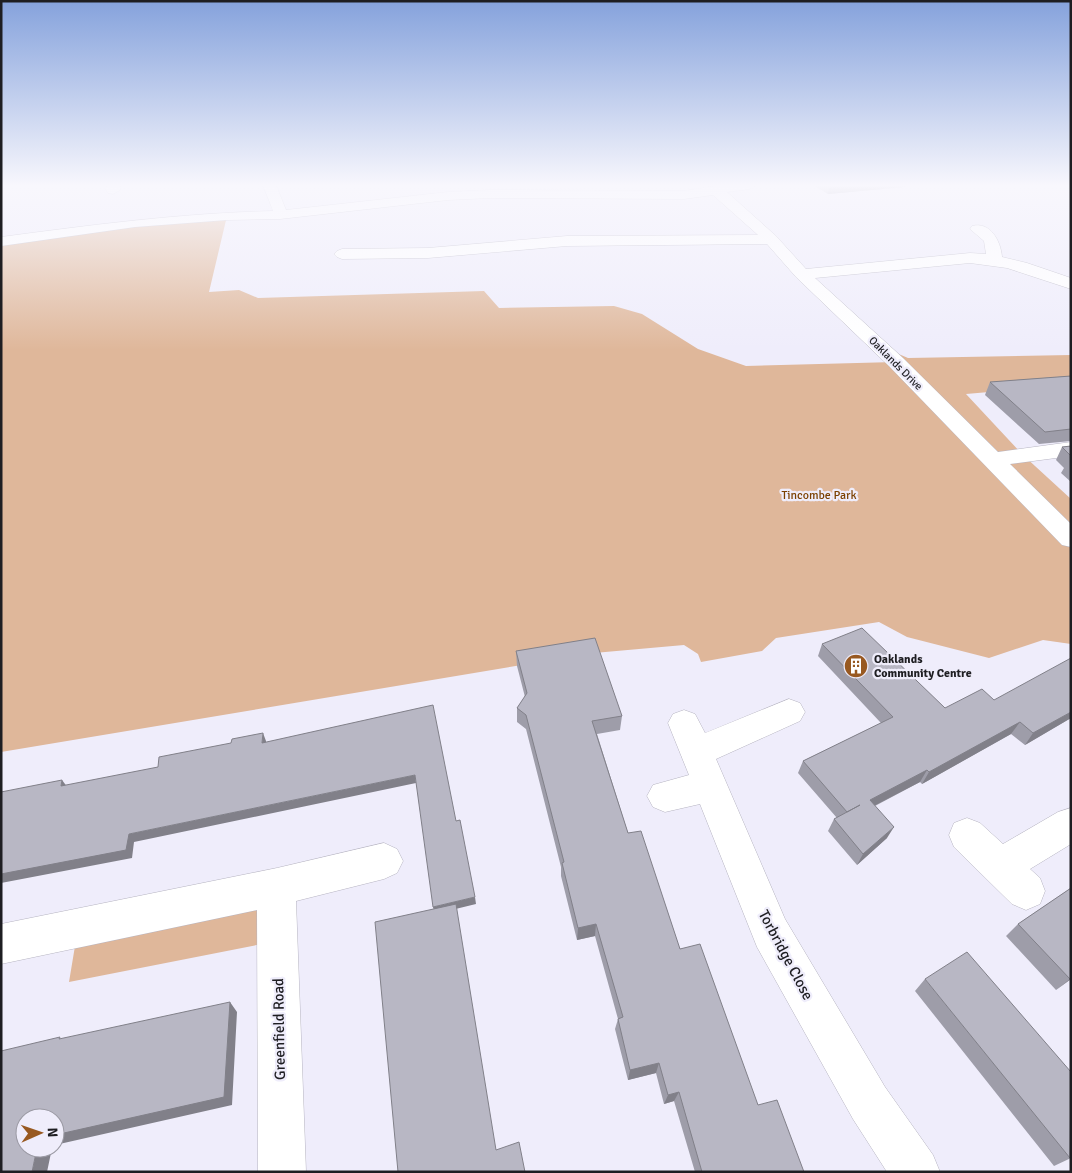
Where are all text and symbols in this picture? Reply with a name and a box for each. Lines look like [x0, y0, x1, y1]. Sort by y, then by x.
street label: Oaklands Drive [866, 334, 925, 393]
park label: Tincombe Park [781, 488, 857, 503]
place label: Oaklands Community Centre [874, 652, 972, 681]
building icon: Oaklands Community Centre [843, 653, 869, 679]
street label: Torbridge Close [755, 907, 817, 1003]
street label: Greenfield Road [269, 978, 289, 1080]
north arrow [15, 1108, 65, 1158]
text: N [44, 1127, 61, 1138]

